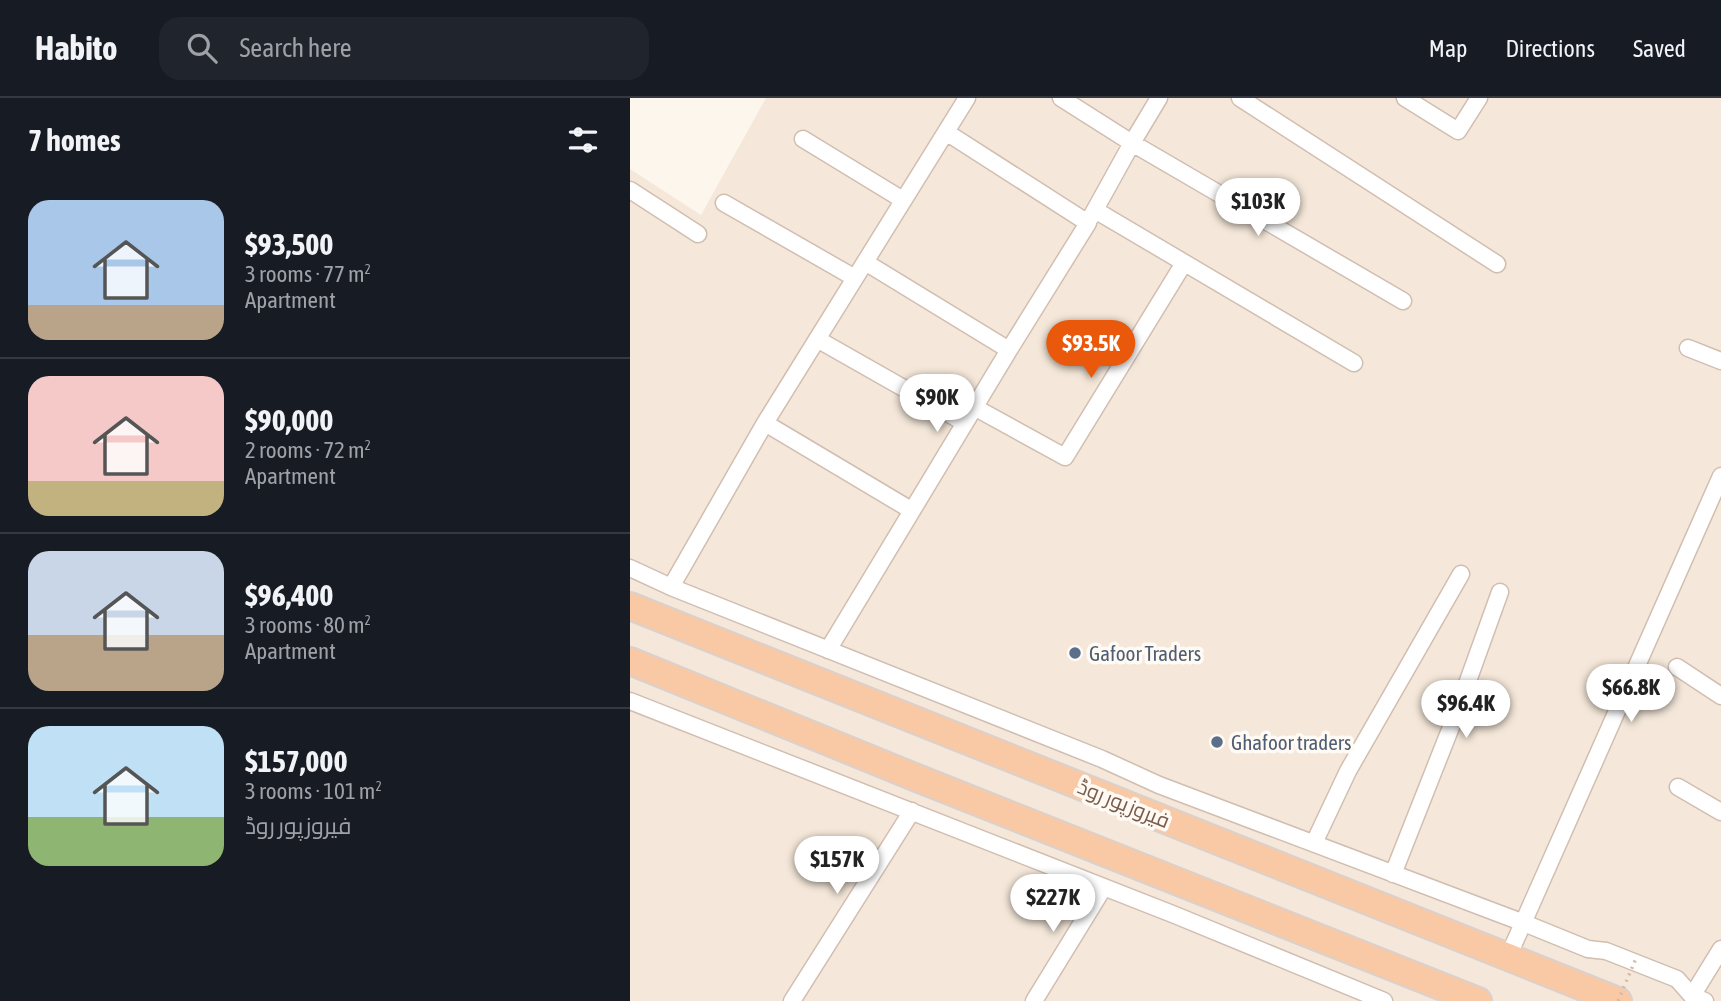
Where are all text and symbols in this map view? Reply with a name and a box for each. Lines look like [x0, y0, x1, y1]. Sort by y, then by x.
search box [159, 17, 649, 80]
text: Habito [35, 29, 117, 67]
icon: search [183, 29, 221, 67]
text: Search here [239, 33, 352, 63]
text: Map [1429, 35, 1467, 62]
text: Directions [1505, 35, 1595, 62]
text: Saved [1633, 35, 1686, 62]
icon: filters [564, 121, 602, 159]
text: 7 homes [28, 123, 121, 157]
pin: $103K [1209, 178, 1307, 238]
text: $103K [1231, 188, 1285, 214]
text: $93,500 [245, 227, 333, 261]
icon: home [84, 228, 168, 312]
text: 3 rooms · 77 m² [245, 261, 371, 287]
text: Apartment [245, 287, 336, 313]
pin: $93.5K [1034, 320, 1148, 380]
text: $93.5K [1062, 330, 1120, 356]
pin: $90K [896, 374, 978, 434]
text: $90K [916, 384, 958, 410]
text: $90,000 [245, 403, 333, 437]
icon: home [84, 404, 168, 488]
text: 2 rooms · 72 m² [245, 437, 371, 463]
text: Apartment [245, 463, 336, 489]
text: $96,400 [245, 578, 333, 612]
icon: home [84, 579, 168, 663]
text: 3 rooms · 80 m² [245, 612, 371, 638]
text: Apartment [245, 638, 336, 664]
place label: Gafoor Traders [1089, 641, 1201, 665]
marker: Gafoor Traders [1067, 645, 1083, 661]
pin: $66.8K [1574, 664, 1688, 724]
text: $66.8K [1602, 674, 1660, 700]
pin: $96.4K [1409, 680, 1523, 740]
text: $96.4K [1437, 690, 1495, 716]
place label: Ghafoor traders [1231, 730, 1351, 754]
marker: Ghafoor traders [1209, 734, 1225, 750]
text: $157,000 [245, 744, 348, 778]
icon: home [84, 754, 168, 838]
street label: فیروزپور روڈ [1073, 774, 1174, 835]
text: 3 rooms · 101 m² [245, 778, 382, 804]
text: فیروزپور روڈ [245, 813, 351, 839]
pin: $157K [788, 836, 886, 896]
text: $157K [810, 846, 864, 872]
pin: $227K [1004, 874, 1102, 934]
text: $227K [1026, 884, 1080, 910]

